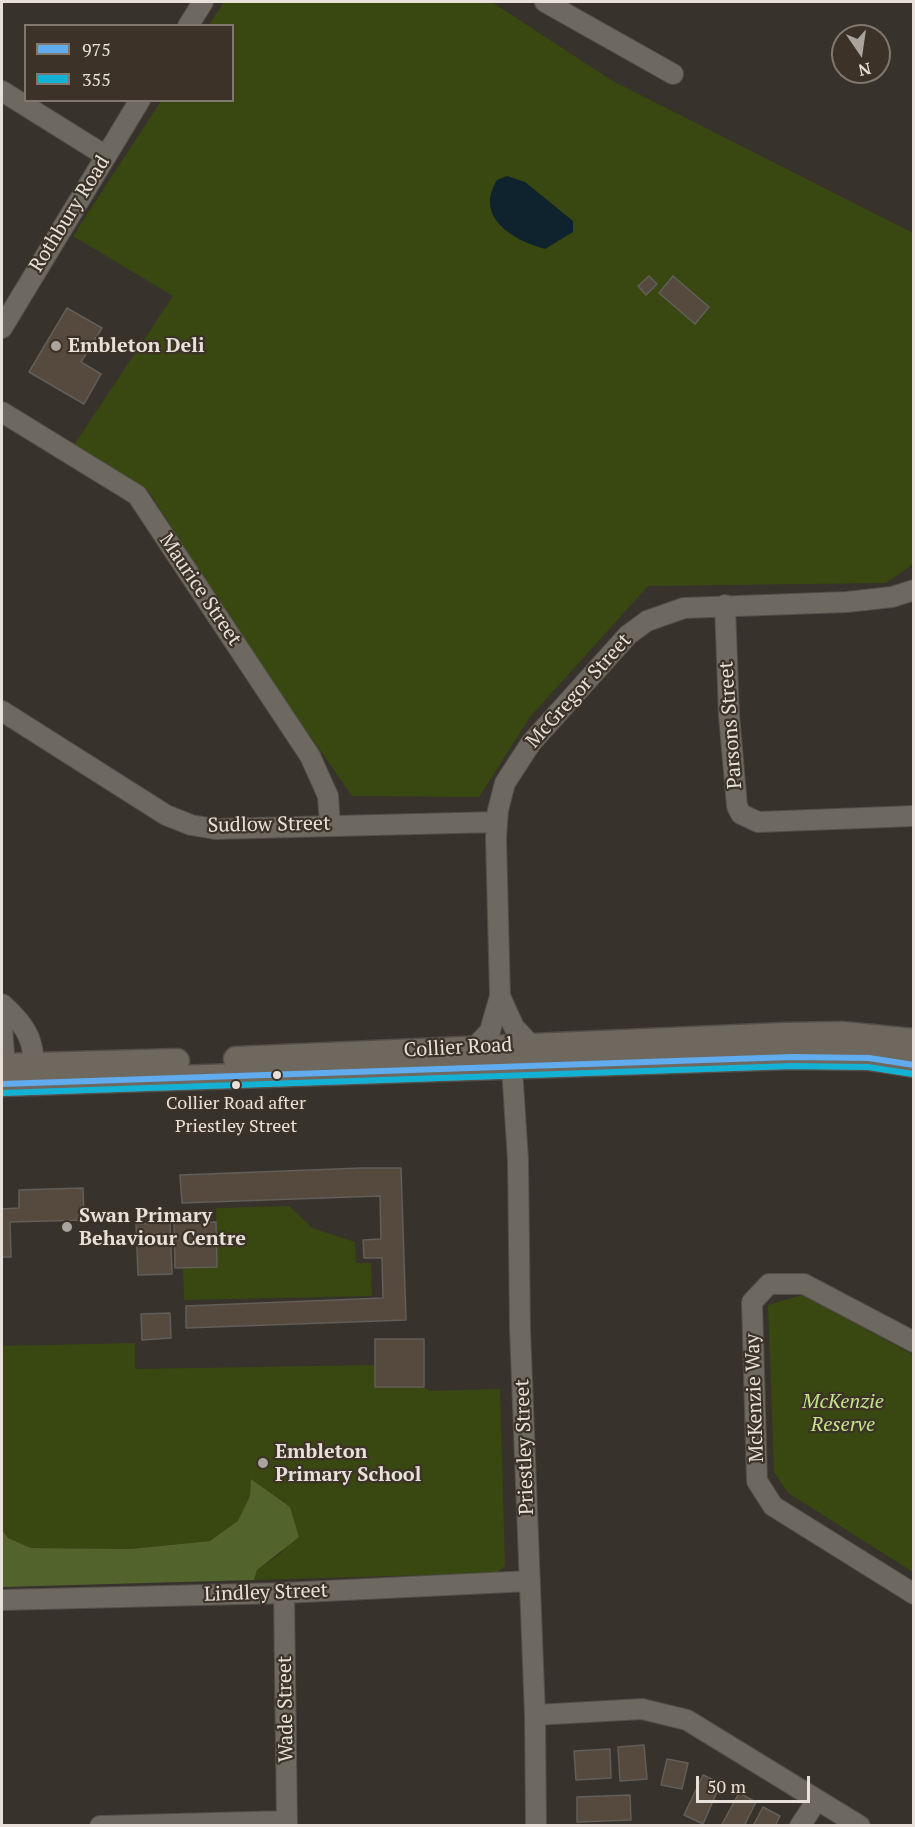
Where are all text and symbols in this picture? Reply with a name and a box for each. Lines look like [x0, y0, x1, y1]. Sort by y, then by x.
legend [24, 24, 234, 102]
north arrow [831, 24, 891, 84]
text: 975 [82, 37, 111, 61]
text: N [856, 58, 873, 82]
text: 355 [82, 67, 111, 91]
street label: Rothbury Road [25, 152, 115, 276]
place label: Embleton Deli [68, 334, 205, 358]
marker: Embleton Deli [49, 339, 63, 353]
street label: Maurice Street [154, 529, 246, 651]
street label: McGregor Street [521, 629, 637, 753]
street label: Parsons Street [715, 660, 747, 790]
street label: Sudlow Street [207, 812, 331, 838]
street label: Collier Road [403, 1033, 513, 1063]
unlabelled marker [271, 1069, 283, 1081]
marker: Collier Road after Priestley Street [230, 1079, 242, 1091]
place label: Collier Road after Priestley Street [166, 1093, 306, 1136]
place label: Swan Primary Behaviour Centre [79, 1204, 246, 1251]
marker: Swan Primary Behaviour Centre [60, 1220, 74, 1234]
street label: McKenzie Way [741, 1333, 769, 1463]
street label: Priestley Street [511, 1379, 539, 1515]
park label: McKenzie Reserve [802, 1390, 884, 1437]
place label: Embleton Primary School [275, 1440, 421, 1487]
marker: Embleton Primary School [256, 1456, 270, 1470]
street label: Lindley Street [204, 1579, 328, 1607]
street label: Wade Street [273, 1655, 299, 1763]
scale bar [699, 1764, 813, 1802]
text: 50 m [707, 1774, 746, 1798]

